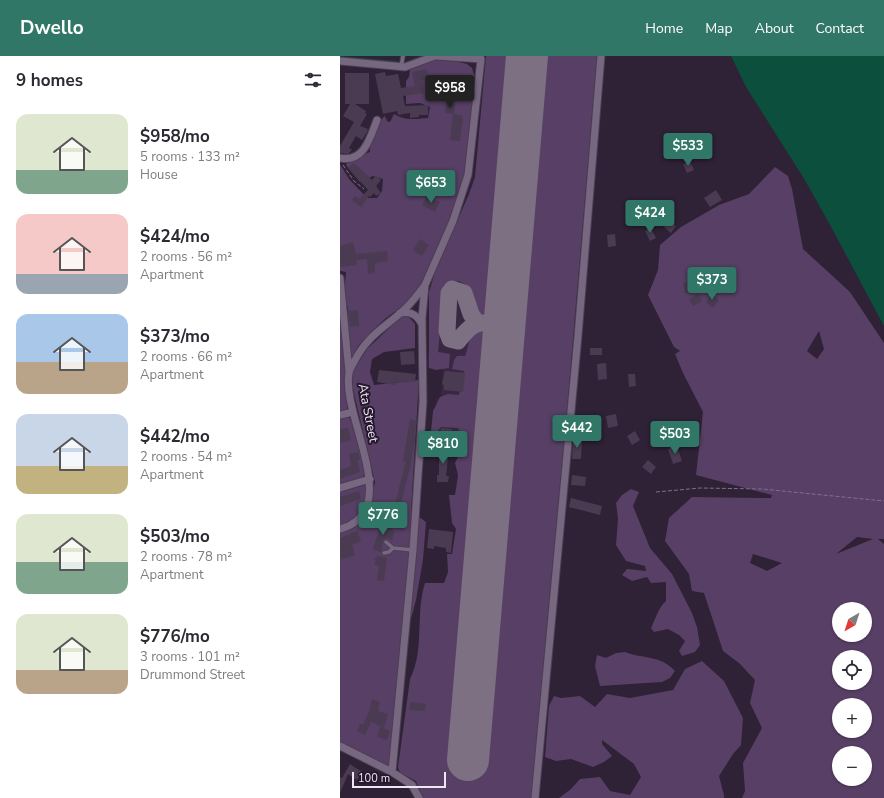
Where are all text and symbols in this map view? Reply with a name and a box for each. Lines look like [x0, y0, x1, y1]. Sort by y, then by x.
text: Dwello [20, 15, 84, 41]
text: Home [645, 19, 683, 38]
text: Map [705, 19, 733, 38]
text: About [755, 19, 794, 38]
text: Contact [816, 19, 864, 38]
text: 9 homes [16, 69, 83, 92]
icon: filters [302, 69, 324, 91]
pin: $958 [426, 75, 474, 109]
text: $958 [434, 79, 466, 97]
text: $958/mo [140, 125, 210, 148]
icon: home [48, 130, 96, 178]
pin: $533 [664, 133, 712, 167]
text: $533 [672, 137, 704, 155]
text: 5 rooms · 133 m² [140, 148, 240, 166]
text: House [140, 166, 178, 184]
pin: $653 [407, 170, 455, 204]
text: $653 [415, 174, 447, 192]
pin: $424 [626, 200, 674, 234]
text: $424 [634, 204, 666, 222]
text: $424/mo [140, 225, 210, 248]
icon: home [48, 230, 96, 278]
text: 2 rooms · 56 m² [140, 248, 232, 266]
text: Apartment [140, 266, 203, 284]
pin: $373 [688, 267, 736, 301]
text: $373 [696, 271, 728, 289]
text: $373/mo [140, 325, 210, 348]
icon: home [48, 330, 96, 378]
text: 2 rooms · 66 m² [140, 348, 232, 366]
text: Apartment [140, 366, 203, 384]
street label: Ata Street [353, 382, 383, 444]
pin: $442 [553, 415, 601, 449]
text: $442 [561, 419, 593, 437]
pin: $503 [651, 421, 699, 455]
text: $442/mo [140, 425, 210, 448]
text: $503 [659, 425, 691, 443]
icon: home [48, 430, 96, 478]
pin: $810 [419, 431, 467, 465]
text: $810 [427, 435, 459, 453]
text: 2 rooms · 54 m² [140, 448, 232, 466]
text: Apartment [140, 466, 203, 484]
pin: $776 [359, 502, 407, 536]
text: $776 [367, 506, 399, 524]
text: $503/mo [140, 525, 210, 548]
icon: home [48, 530, 96, 578]
text: 2 rooms · 78 m² [140, 548, 232, 566]
text: Apartment [140, 566, 203, 584]
north arrow [832, 602, 872, 642]
map controls [832, 602, 872, 786]
text: $776/mo [140, 625, 210, 648]
icon: home [48, 630, 96, 678]
text: 3 rooms · 101 m² [140, 648, 240, 666]
button: locate [832, 650, 872, 690]
text: Drummond Street [140, 666, 245, 684]
button: + [832, 698, 872, 738]
button: − [832, 746, 872, 786]
scale bar [352, 770, 446, 789]
text: 100 m [358, 771, 390, 786]

